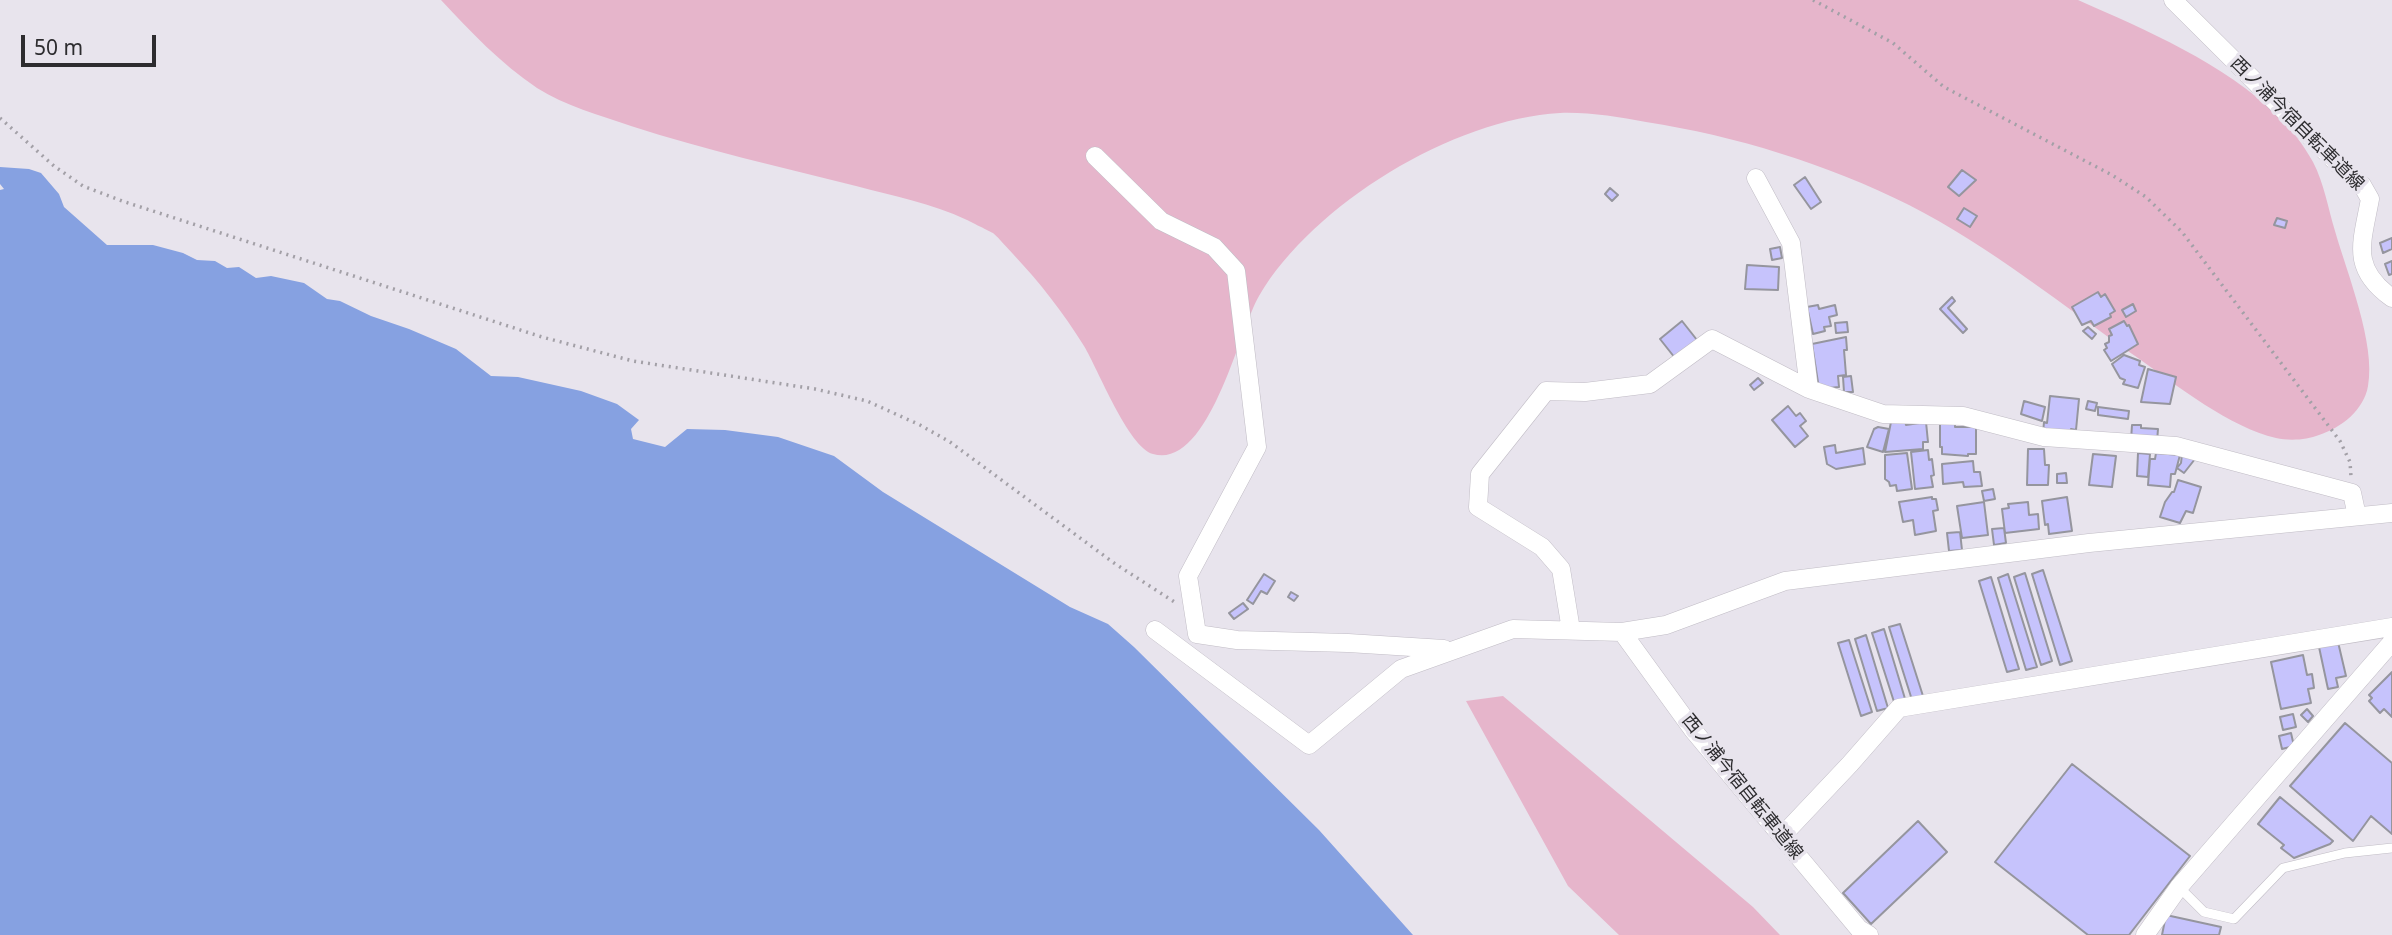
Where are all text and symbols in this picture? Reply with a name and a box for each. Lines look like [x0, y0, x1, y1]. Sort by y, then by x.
scale bar [24, 21, 159, 65]
text: 50 m [34, 33, 83, 61]
street label: 西ノ浦今宿自転車道線 [2226, 53, 2368, 195]
street label: 西ノ浦今宿自転車道線 [1677, 710, 1807, 864]

